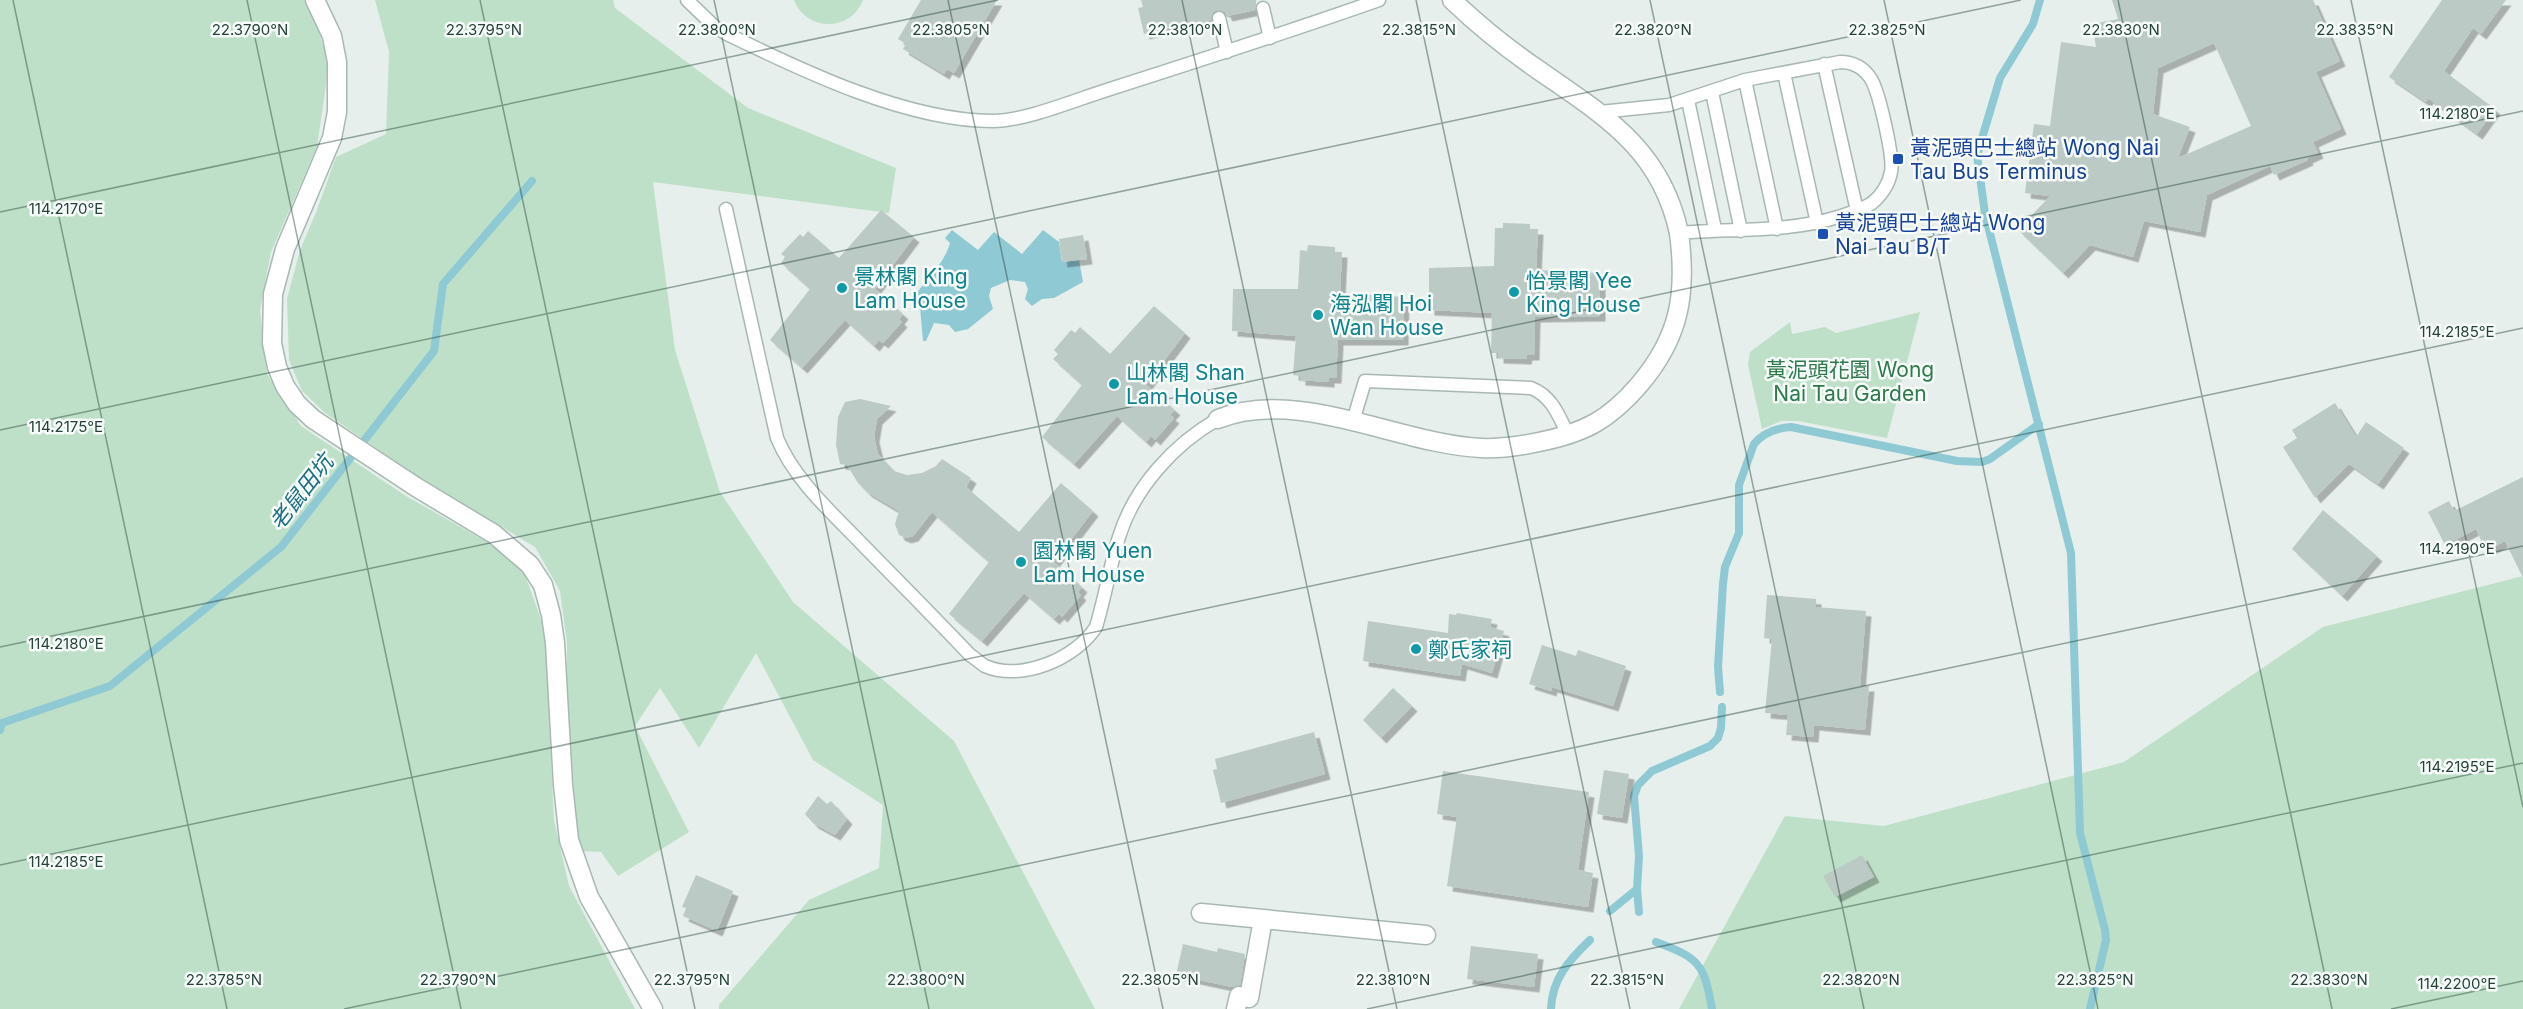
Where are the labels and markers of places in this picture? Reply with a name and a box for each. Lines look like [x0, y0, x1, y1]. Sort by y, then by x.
place label: 黃泥頭巴士總站 Wong Nai Tau Bus Terminus [1910, 135, 2159, 184]
marker: 黃泥頭巴士總站 Wong Nai Tau Bus Terminus [1891, 152, 1905, 166]
place label: 黃泥頭巴士總站 Wong Nai Tau B/T [1835, 210, 2045, 259]
marker: 黃泥頭巴士總站 Wong Nai Tau B/T [1816, 227, 1830, 241]
place label: 景林閣 King Lam House [854, 264, 968, 313]
place label: 怡景閣 Yee King House [1526, 268, 1641, 317]
marker: 景林閣 King Lam House [835, 281, 849, 295]
marker: 怡景閣 Yee King House [1507, 285, 1521, 299]
place label: 海泓閣 Hoi Wan House [1330, 291, 1444, 340]
marker: 海泓閣 Hoi Wan House [1311, 308, 1325, 322]
place label: 山林閣 Shan Lam House [1126, 360, 1245, 409]
marker: 山林閣 Shan Lam House [1107, 377, 1121, 391]
place label: 園林閣 Yuen Lam House [1033, 538, 1152, 587]
marker: 園林閣 Yuen Lam House [1014, 555, 1028, 569]
place label: 鄭氏家祠 [1428, 637, 1512, 662]
marker: 鄭氏家祠 [1409, 642, 1423, 656]

